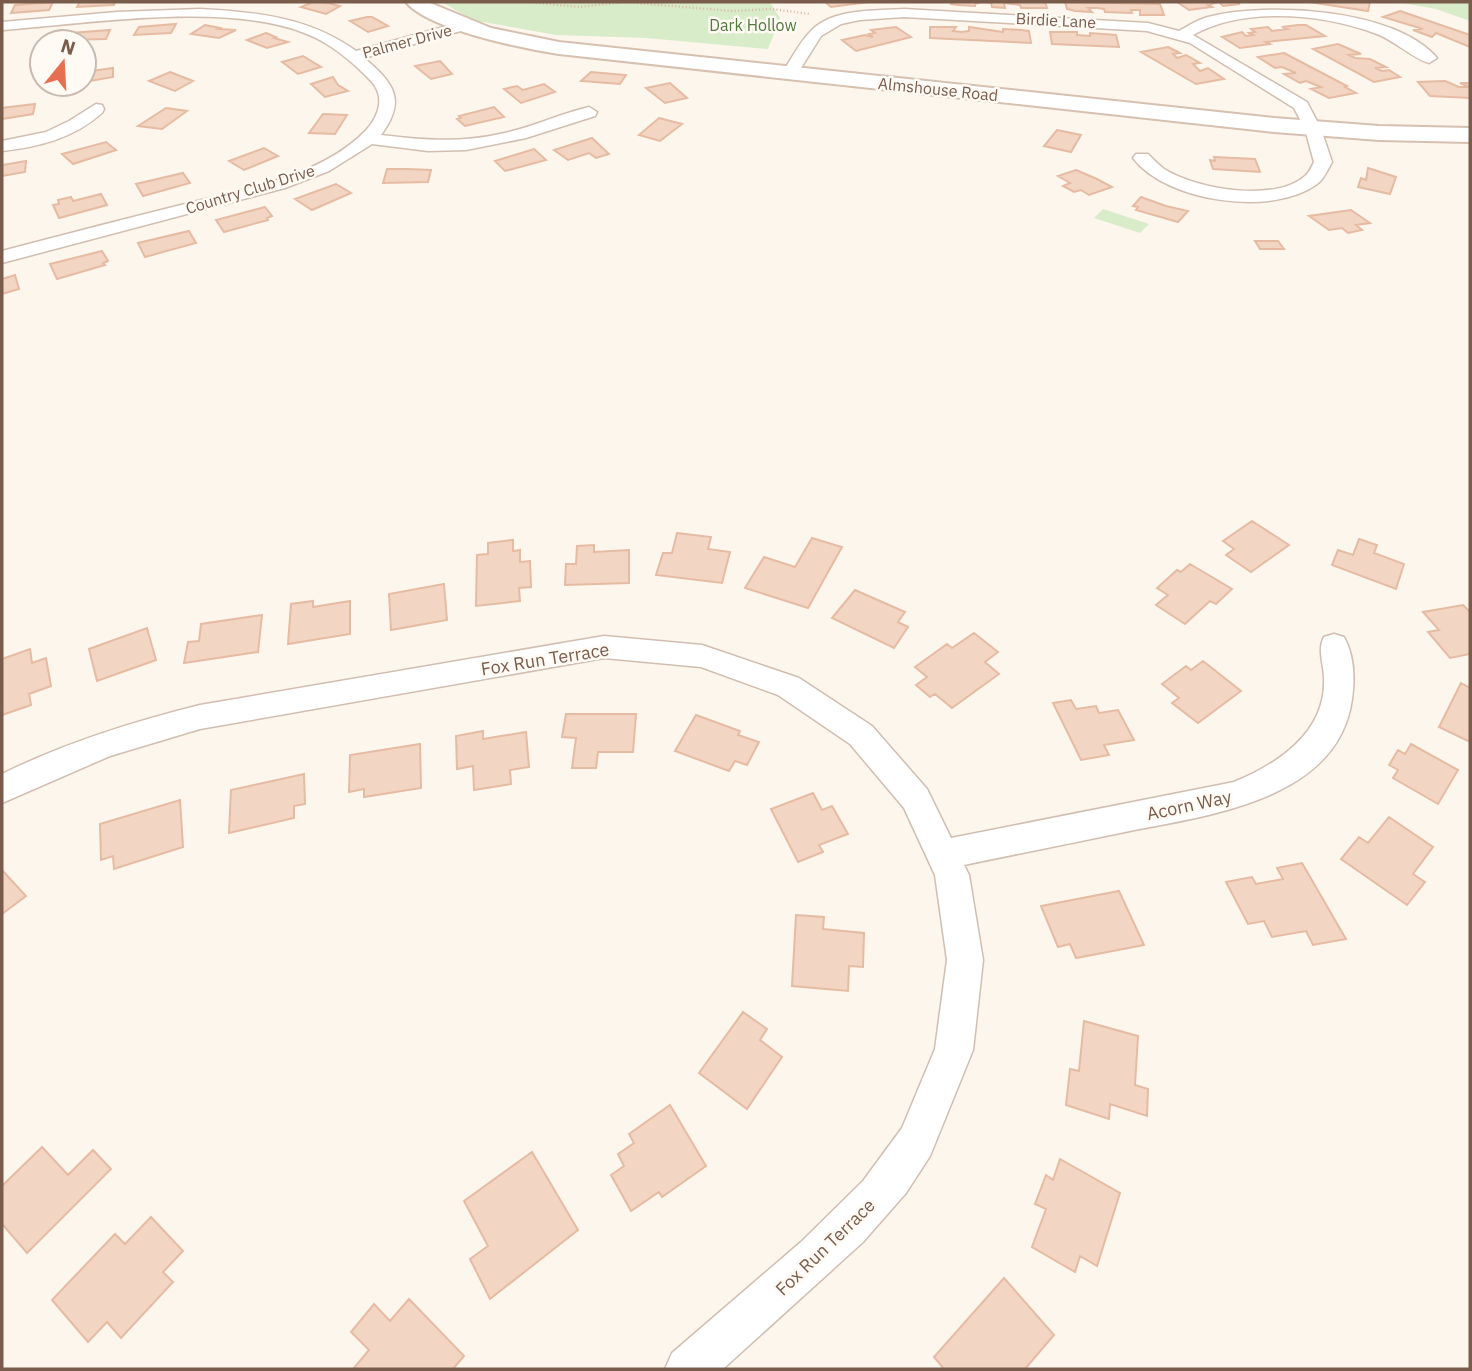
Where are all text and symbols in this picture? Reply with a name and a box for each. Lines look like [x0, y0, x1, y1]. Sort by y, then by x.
street label: Birdie Lane [1015, 8, 1097, 32]
park label: Dark Hollow [709, 15, 797, 35]
street label: Palmer Drive [360, 19, 454, 63]
north arrow [28, 28, 98, 98]
text: N [58, 33, 79, 60]
street label: Almshouse Road [877, 73, 999, 105]
street label: Country Club Drive [183, 160, 317, 218]
street label: Fox Run Terrace [479, 637, 611, 680]
street label: Acorn Way [1145, 785, 1233, 825]
street label: Fox Run Terrace [770, 1194, 880, 1300]

